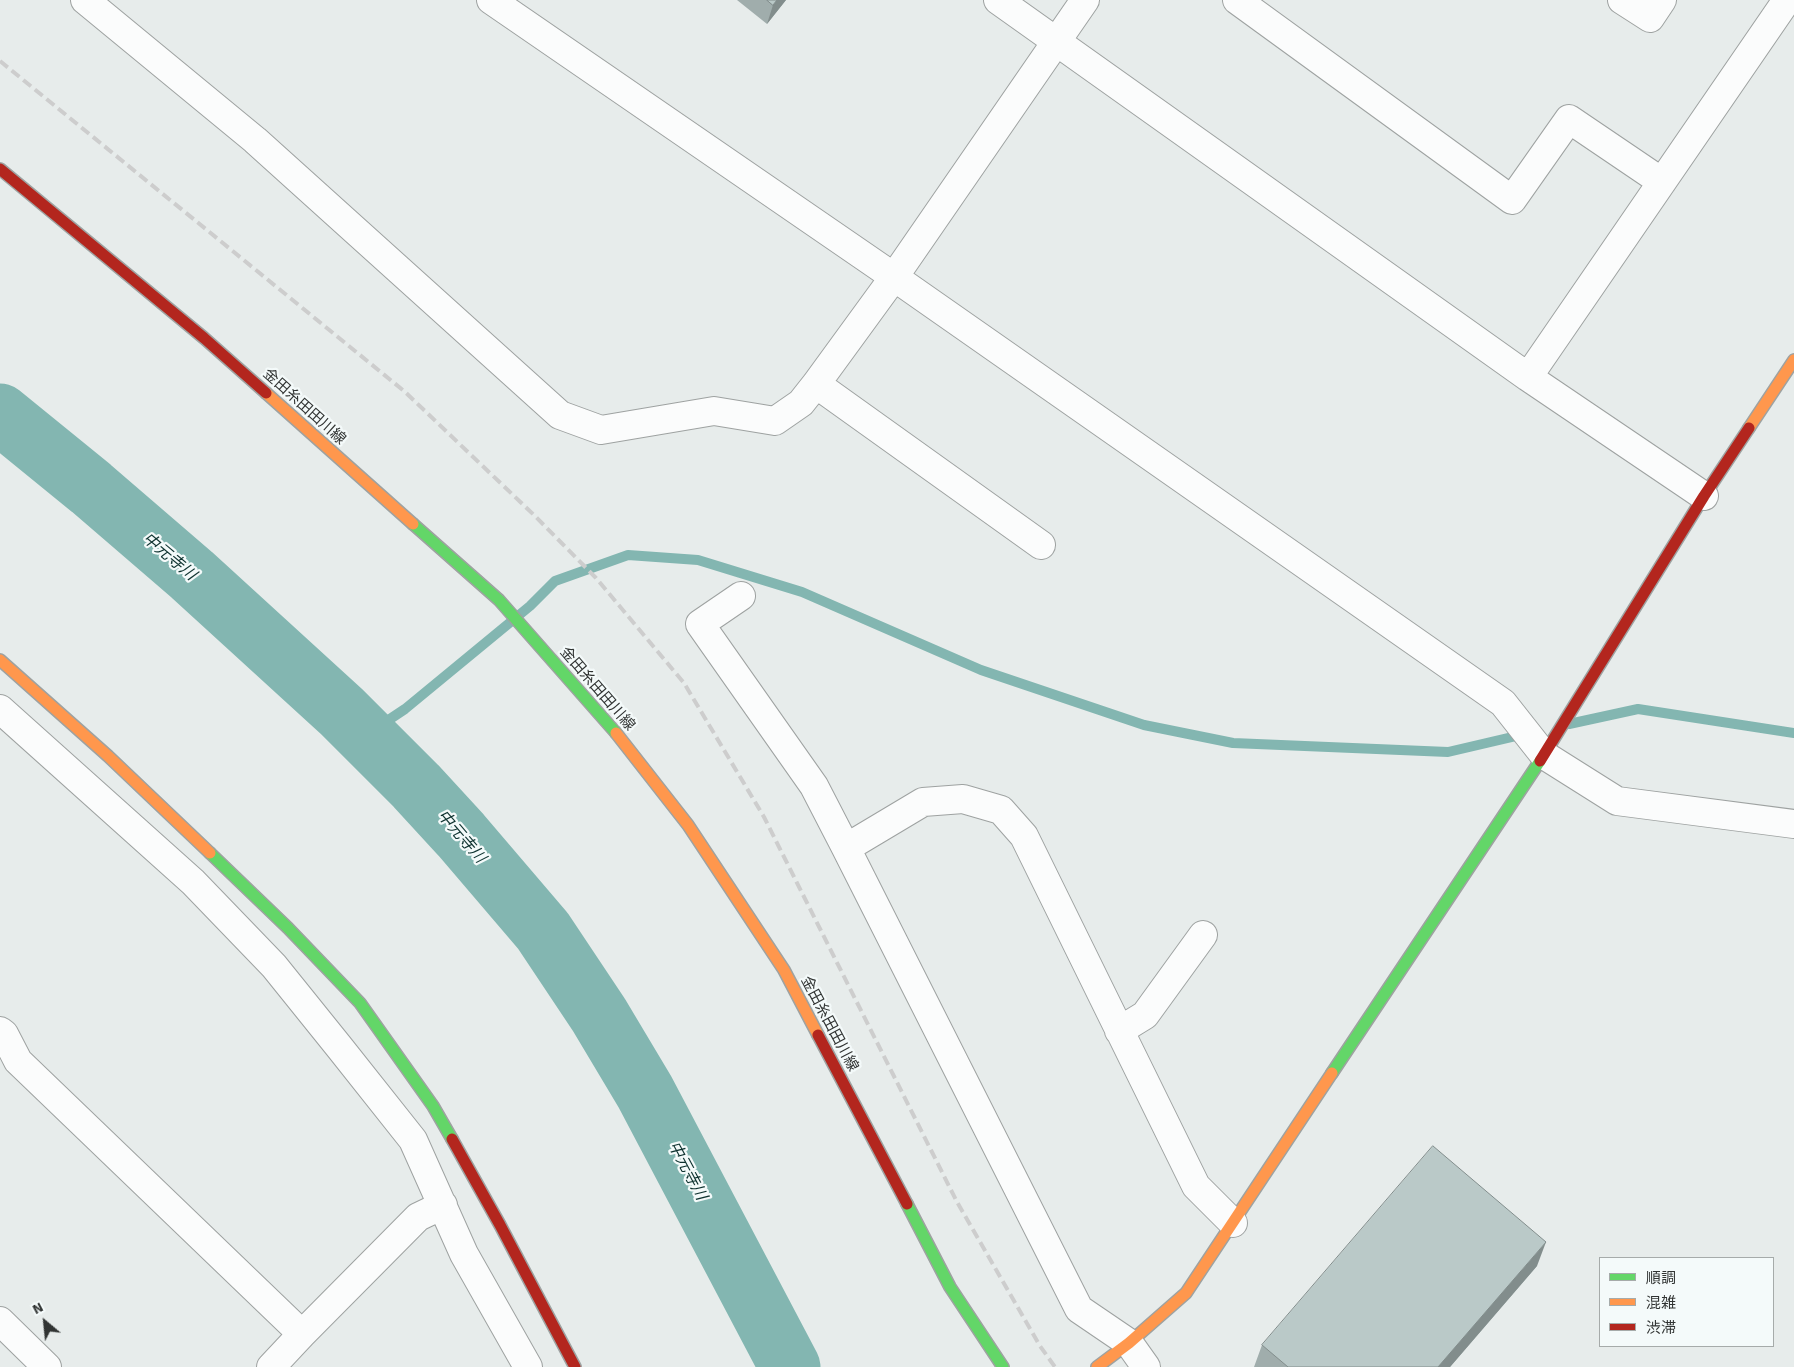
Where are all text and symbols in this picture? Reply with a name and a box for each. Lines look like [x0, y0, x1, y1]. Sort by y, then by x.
street label: 金田糸田田川線 [259, 365, 349, 449]
water label: 中元寺川 [138, 529, 200, 585]
street label: 金田糸田田川線 [556, 643, 638, 735]
water label: 中元寺川 [433, 807, 489, 867]
street label: 金田糸田田川線 [796, 973, 862, 1075]
water label: 中元寺川 [664, 1138, 710, 1204]
legend [1599, 1257, 1774, 1347]
text: 順調 [1646, 1269, 1676, 1287]
text: 混雑 [1646, 1294, 1676, 1312]
north arrow [20, 1297, 70, 1347]
text: N [29, 1299, 46, 1318]
text: 渋滞 [1646, 1319, 1676, 1337]

